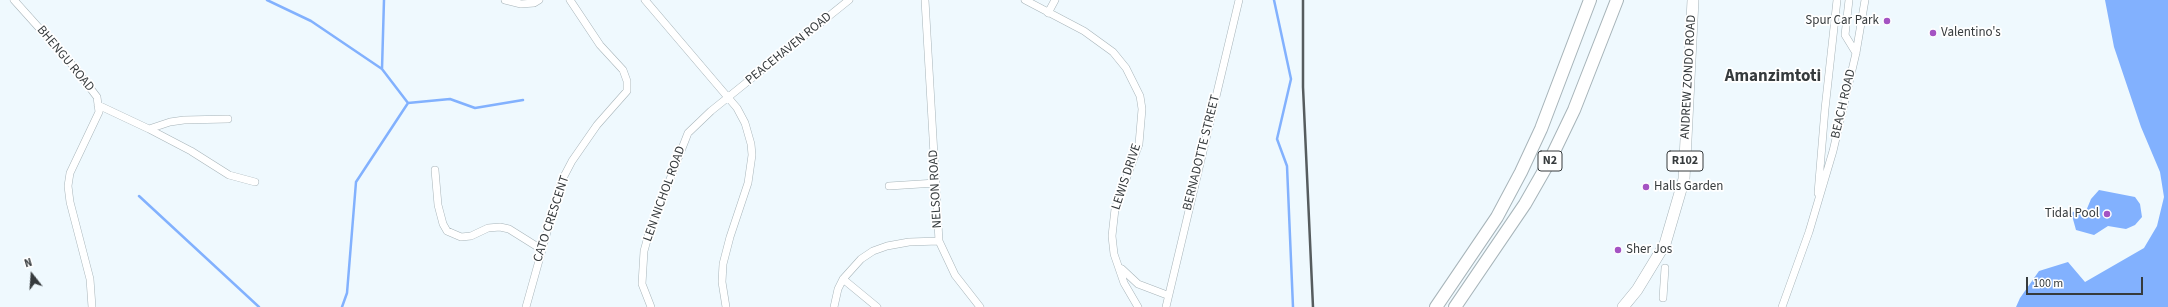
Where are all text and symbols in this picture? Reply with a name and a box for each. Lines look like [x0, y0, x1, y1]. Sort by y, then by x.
street label: PEACEHAVEN ROAD [743, 9, 835, 89]
place label: Spur Car Park [1805, 13, 1879, 29]
street label: ANDREW ZONDO ROAD [1678, 14, 1700, 140]
marker: Spur Car Park [1882, 16, 1892, 26]
street label: BHENGU ROAD [33, 23, 97, 95]
place label: Valentino's [1941, 25, 2001, 41]
marker: Valentino's [1928, 28, 1938, 38]
district label: Amanzimtoti [1725, 67, 1821, 87]
street label: BEACH ROAD [1828, 68, 1860, 140]
street label: BERNADOTTE STREET [1180, 93, 1224, 213]
street label: LEWIS DRIVE [1109, 142, 1145, 212]
street label: LEN NICHOL ROAD [640, 144, 690, 244]
street label: NELSON ROAD [926, 149, 946, 229]
road number: N2 [1538, 151, 1562, 171]
road number: R102 [1667, 151, 1703, 171]
street label: CATO CRESCENT [531, 174, 573, 264]
place label: Halls Garden [1654, 179, 1723, 195]
marker: Halls Garden [1641, 182, 1651, 192]
place label: Tidal Pool [2045, 206, 2099, 222]
marker: Tidal Pool [2102, 209, 2112, 219]
place label: Sher Jos [1626, 242, 1672, 258]
marker: Sher Jos [1613, 245, 1623, 255]
north arrow [12, 255, 52, 295]
text: N [23, 255, 34, 271]
scale bar [2028, 269, 2145, 295]
text: 100 m [2033, 275, 2063, 292]

